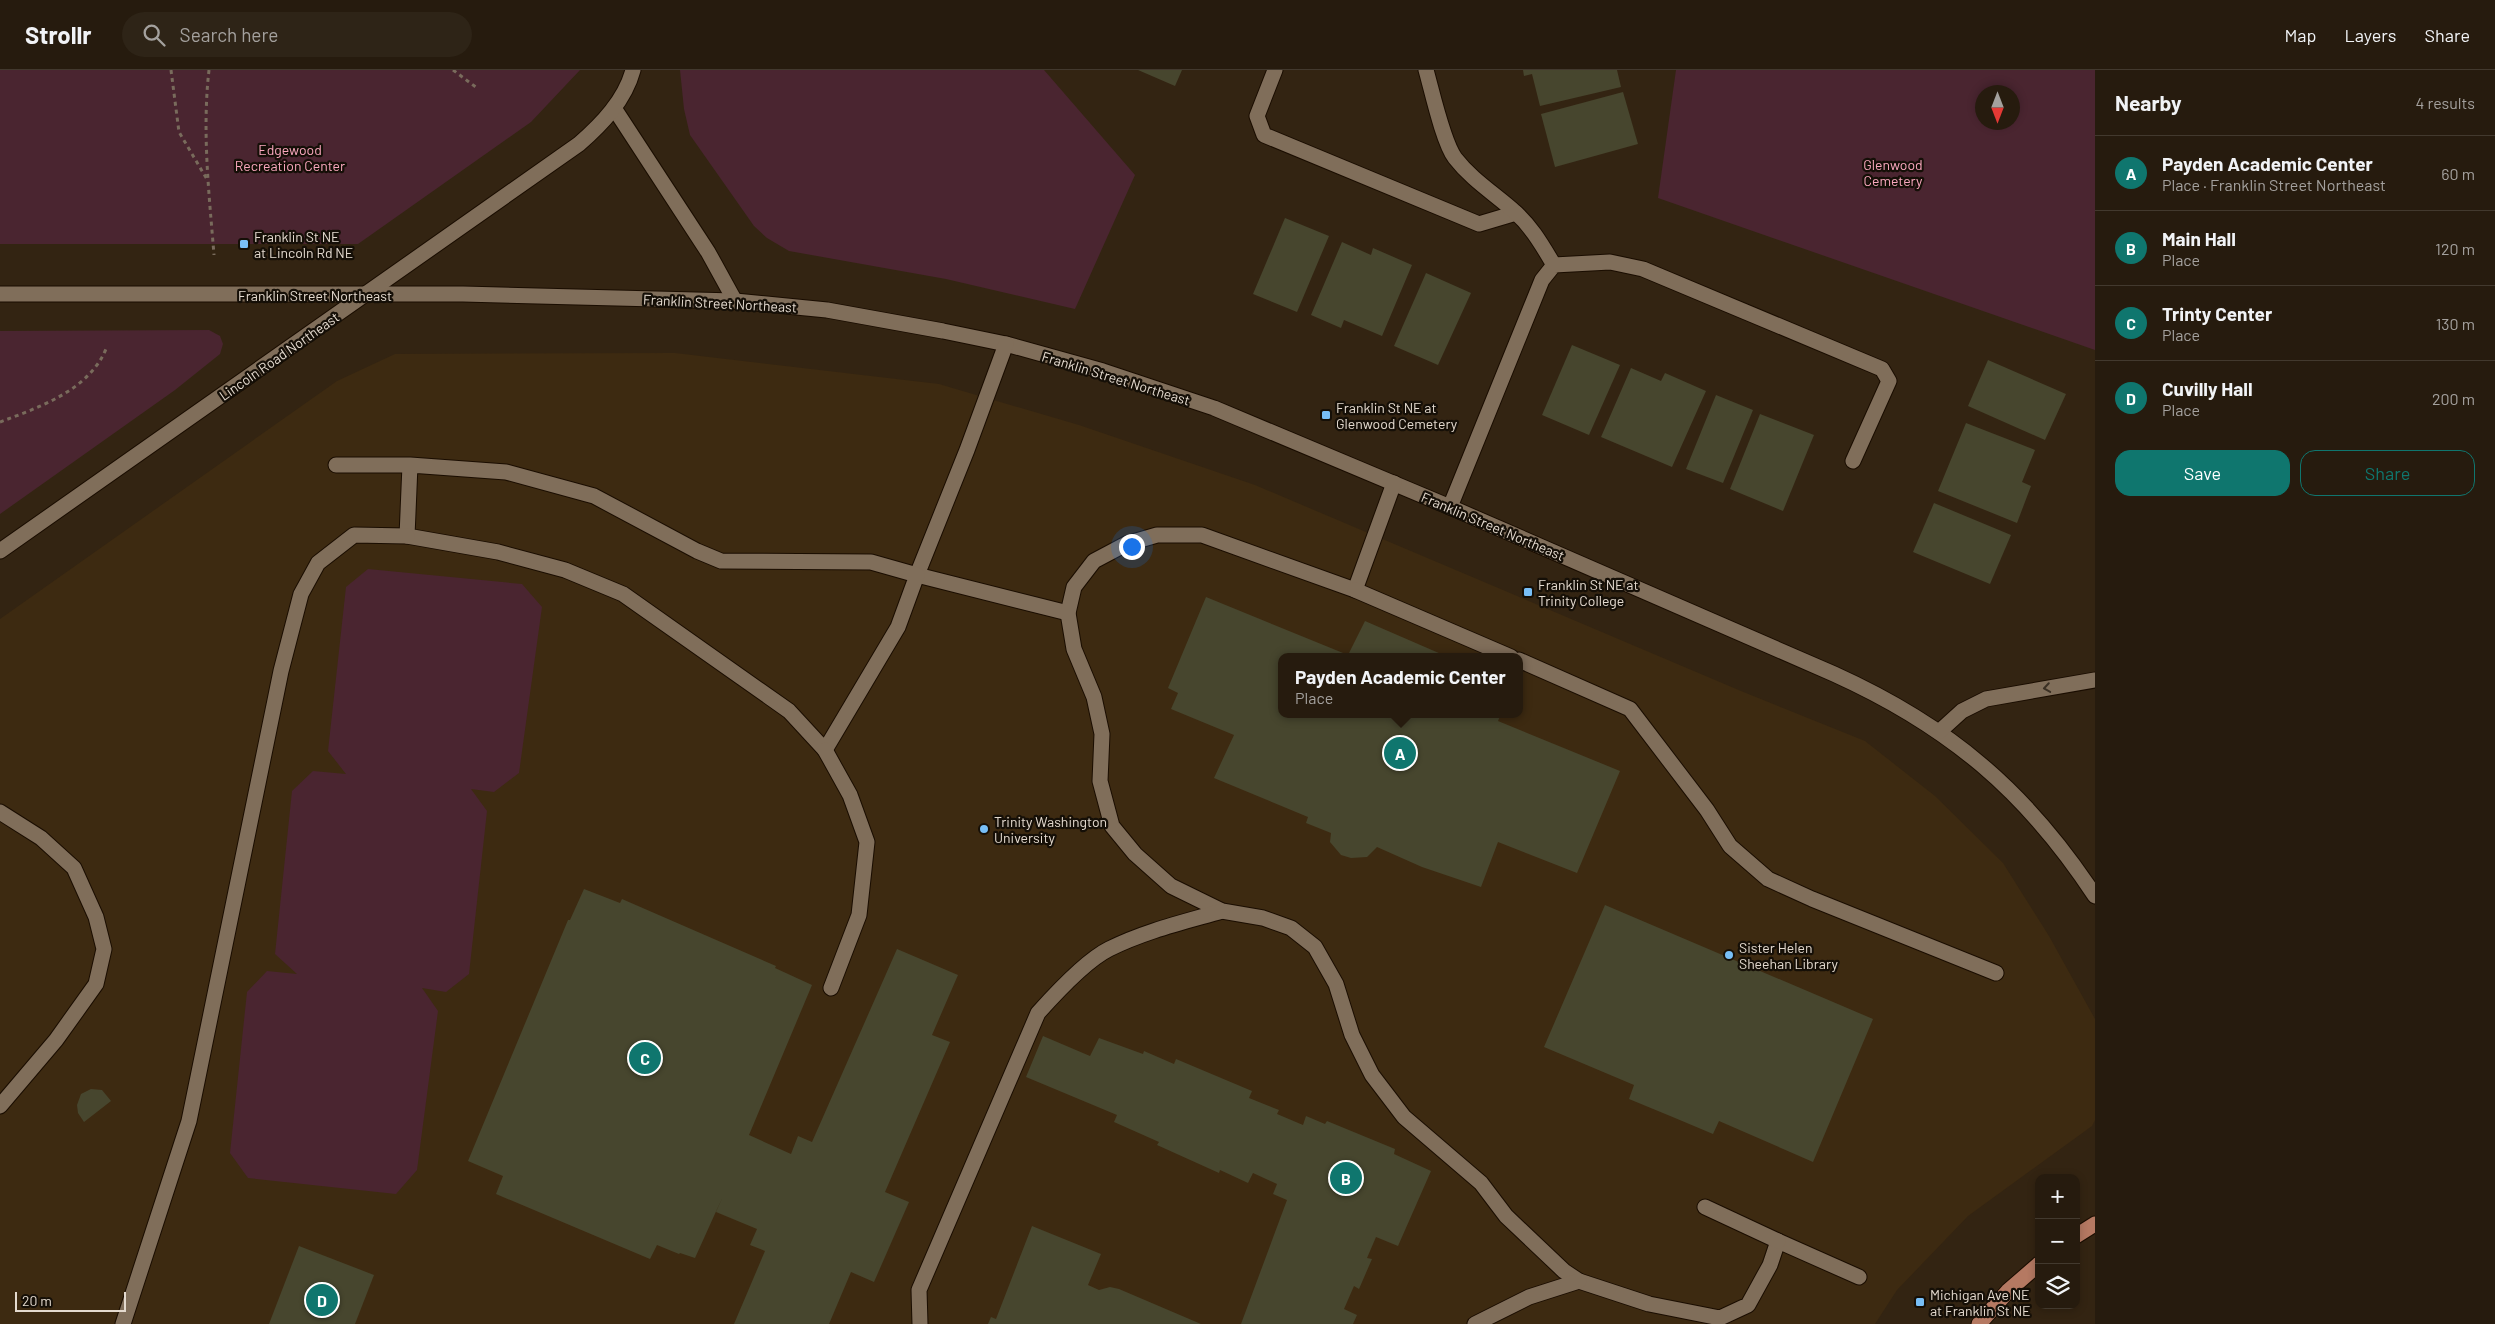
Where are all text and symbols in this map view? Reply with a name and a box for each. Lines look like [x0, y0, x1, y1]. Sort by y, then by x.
search box [122, 12, 472, 57]
text: Strollr [25, 20, 92, 49]
icon: search [140, 21, 168, 49]
text: Search here [180, 23, 278, 46]
text: Map [2284, 24, 2316, 46]
text: Layers [2344, 24, 2397, 46]
text: Share [2425, 24, 2470, 46]
north arrow [1975, 85, 2020, 130]
text: Nearby [2115, 90, 2181, 115]
text: 4 results [2415, 93, 2475, 112]
park label: Edgewood Recreation Center [235, 141, 345, 174]
text: Payden Academic Center [2162, 152, 2373, 175]
park label: Glenwood Cemetery [1863, 156, 1923, 189]
text: A [2126, 164, 2136, 183]
text: 60 m [2441, 164, 2475, 183]
text: Place · Franklin Street Northeast [2162, 175, 2386, 194]
text: Main Hall [2162, 227, 2236, 250]
place label: Franklin St NE at Lincoln Rd NE [254, 228, 353, 261]
marker: Franklin St NE at Lincoln Rd NE [238, 238, 250, 250]
text: B [2126, 239, 2136, 258]
text: 120 m [2435, 239, 2475, 258]
text: Place [2162, 250, 2200, 269]
street label: Franklin Street Northeast [238, 287, 392, 304]
street label: Franklin Street Northeast [643, 290, 797, 316]
text: Trinty Center [2162, 302, 2272, 325]
street label: Lincoln Road Northeast [216, 308, 342, 404]
text: C [2126, 314, 2136, 333]
text: 130 m [2436, 314, 2475, 333]
text: Place [2162, 325, 2200, 344]
street label: Franklin Street Northeast [1040, 347, 1192, 409]
text: Cuvilly Hall [2162, 377, 2253, 400]
text: D [2126, 389, 2136, 408]
text: 200 m [2432, 389, 2475, 408]
place label: Franklin St NE at Glenwood Cemetery [1336, 399, 1458, 432]
text: Place [2162, 400, 2200, 419]
marker: Franklin St NE at Glenwood Cemetery [1320, 409, 1332, 421]
button: Save [2115, 450, 2290, 496]
button: Share [2300, 450, 2475, 496]
street label: Franklin Street Northeast [1419, 488, 1567, 564]
your location [1119, 534, 1145, 560]
place label: Franklin St NE at Trinity College [1538, 576, 1639, 609]
marker: Franklin St NE at Trinity College [1522, 586, 1534, 598]
popup [1278, 653, 1523, 718]
text: Payden Academic Center [1295, 665, 1506, 688]
one-way arrow [2042, 682, 2050, 693]
text: Place [1295, 688, 1333, 707]
pin: A [1384, 734, 1416, 772]
place label: Trinity Washington University [994, 813, 1107, 846]
marker: Trinity Washington University [978, 823, 990, 835]
place label: Sister Helen Sheehan Library [1739, 939, 1838, 972]
marker: Sister Helen Sheehan Library [1723, 949, 1735, 961]
pin: C [629, 1039, 661, 1077]
pin: B [1330, 1159, 1362, 1197]
map controls [2035, 1174, 2080, 1309]
button: + [2035, 1174, 2080, 1219]
button: − [2035, 1219, 2080, 1264]
button: layers [2035, 1264, 2080, 1309]
pin: D [306, 1281, 338, 1319]
place label: Michigan Ave NE at Franklin St NE [1930, 1286, 2031, 1319]
scale bar [15, 1289, 126, 1312]
text: 20 m [22, 1292, 52, 1309]
marker: Michigan Ave NE at Franklin St NE [1914, 1296, 1926, 1308]

